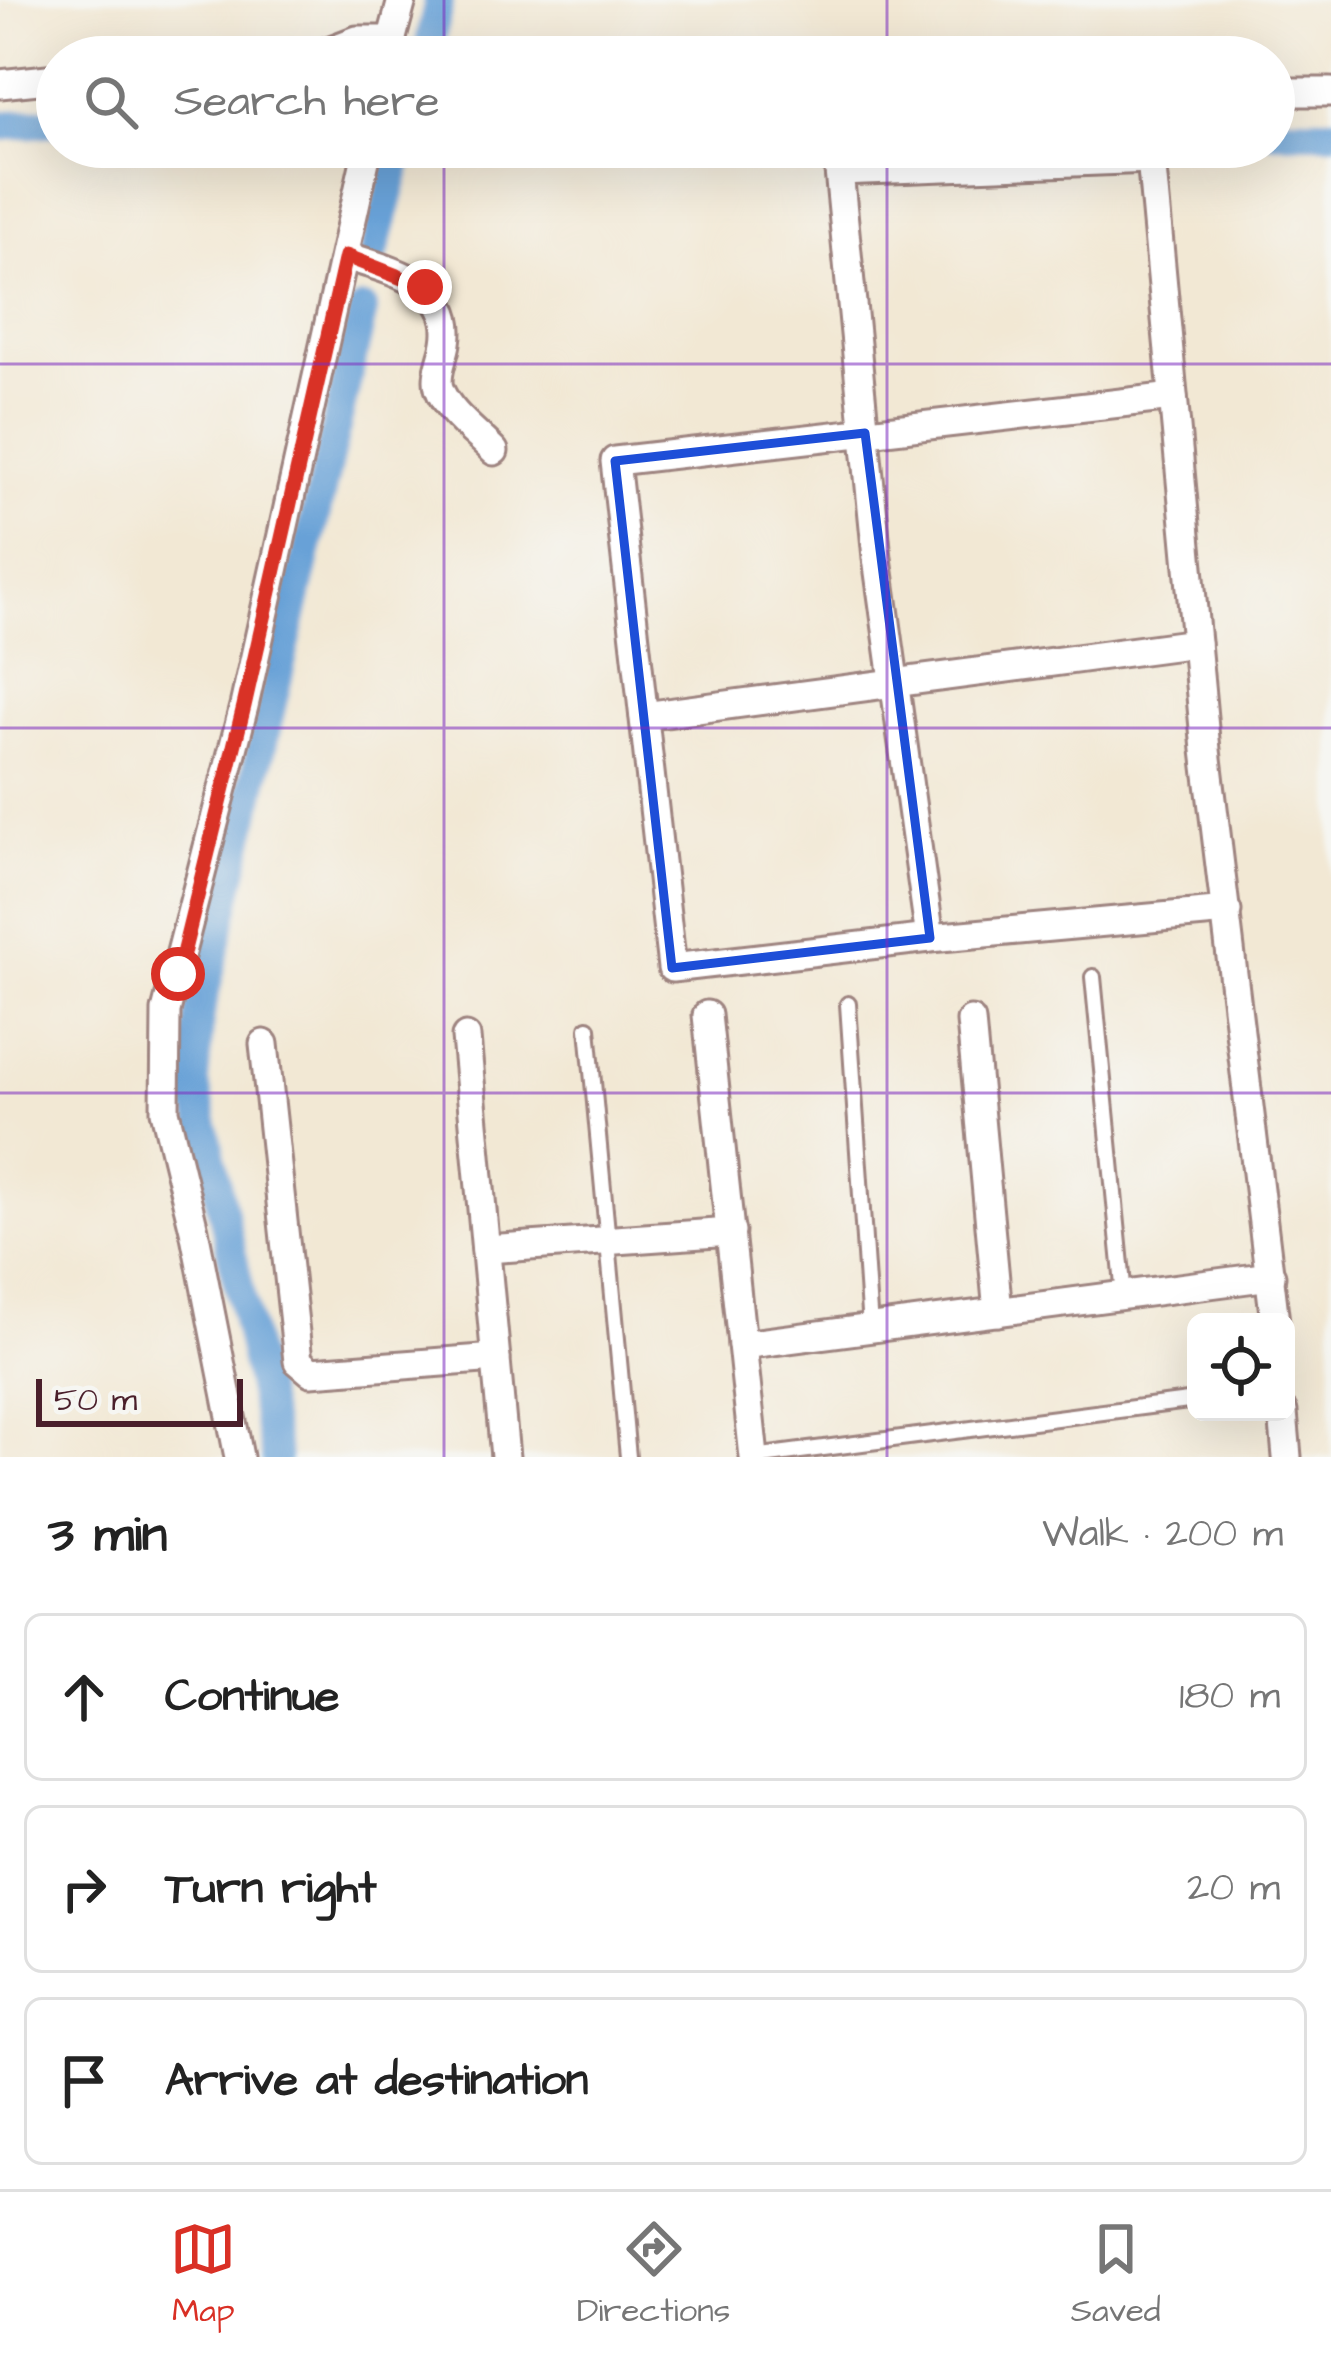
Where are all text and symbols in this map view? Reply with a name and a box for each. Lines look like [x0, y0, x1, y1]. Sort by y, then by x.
search box [36, 36, 1295, 168]
icon: search [78, 69, 144, 135]
text: Search here [174, 71, 440, 133]
route end [398, 260, 452, 314]
route start [151, 947, 205, 1001]
map controls [1187, 1313, 1295, 1421]
button: locate [1187, 1313, 1295, 1421]
scale bar [36, 1373, 243, 1426]
text: 50 m [54, 1377, 137, 1423]
text: 3 min [48, 1500, 167, 1571]
text: Walk · 200 m [1042, 1508, 1283, 1562]
icon: ahead [51, 1664, 117, 1730]
text: Continue [165, 1666, 339, 1728]
text: 180 m [1179, 1670, 1280, 1724]
icon: right [51, 1856, 117, 1922]
text: Turn right [165, 1858, 377, 1920]
text: 20 m [1187, 1862, 1280, 1916]
icon: arrive [51, 2048, 117, 2114]
text: Arrive at destination [165, 2050, 588, 2112]
tab: Map [170, 2216, 236, 2334]
tab: Directions [577, 2216, 730, 2334]
tab: Saved [1071, 2216, 1161, 2334]

